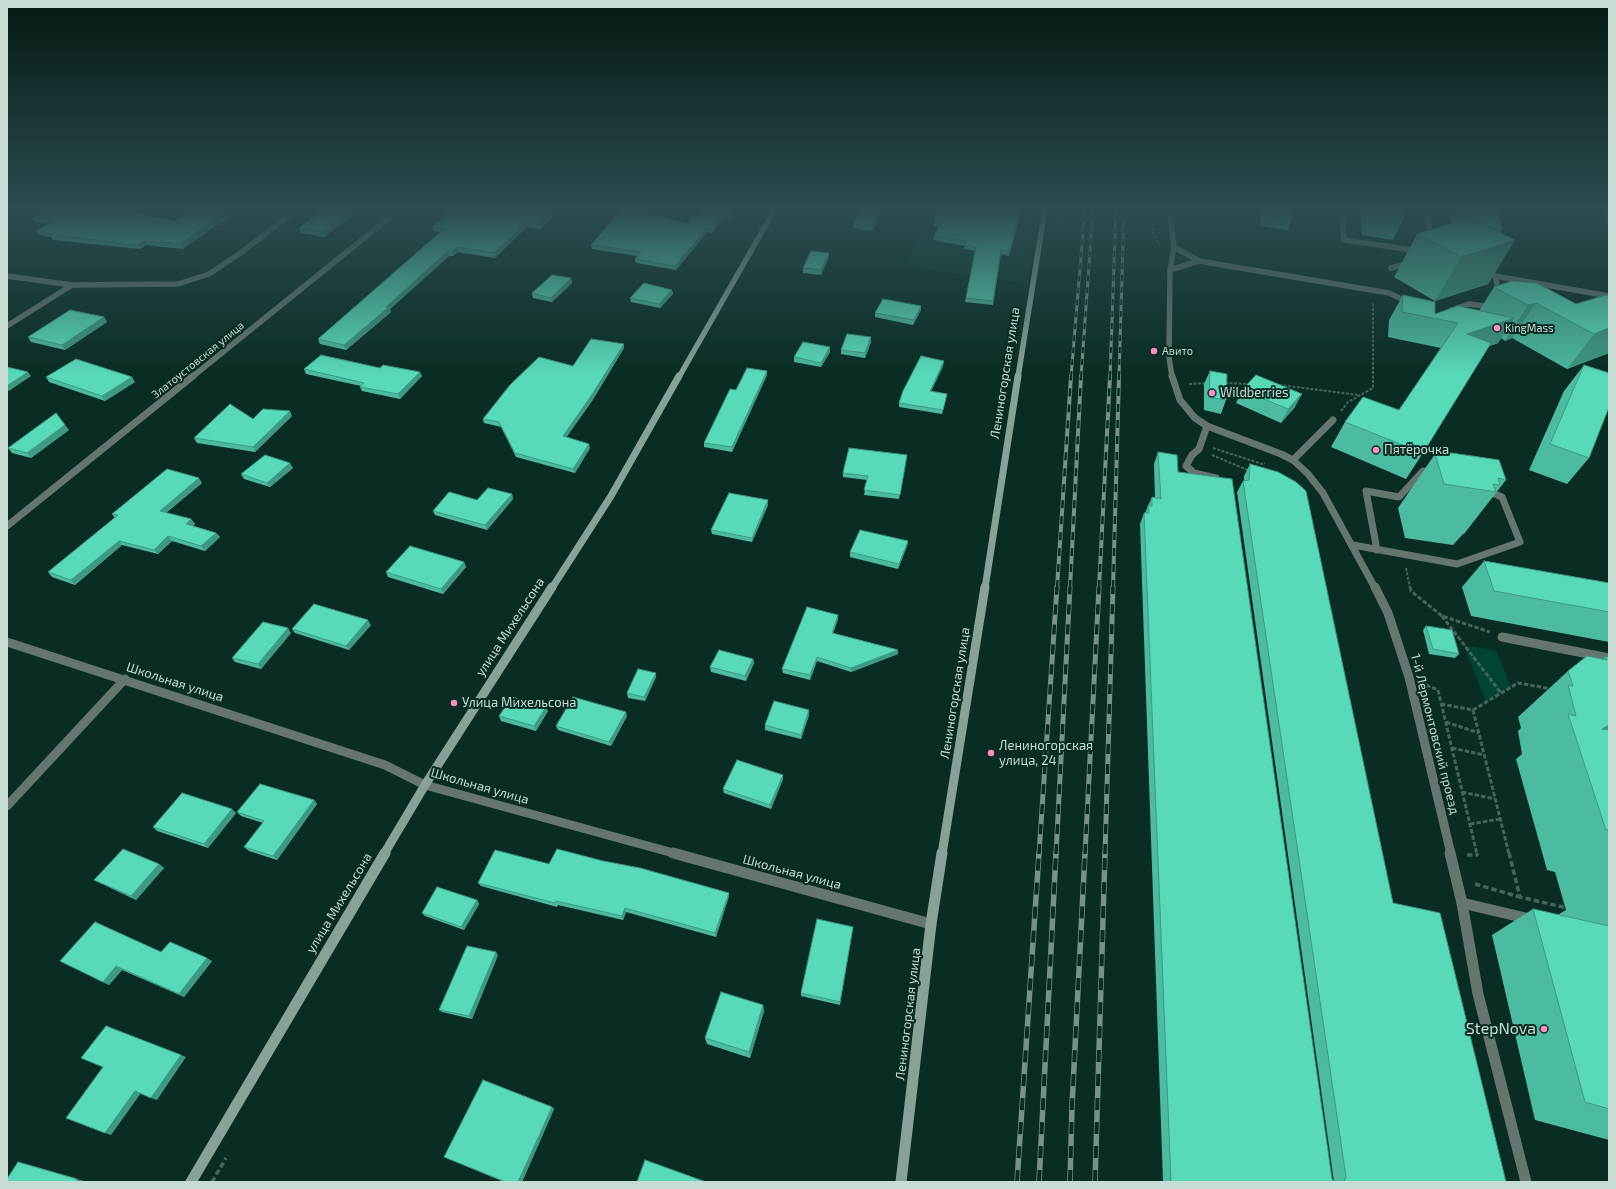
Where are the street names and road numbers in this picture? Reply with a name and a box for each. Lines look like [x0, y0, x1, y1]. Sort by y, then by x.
street label: Лениногорская улица [987, 306, 1023, 440]
street label: Златоустовская улица [149, 319, 247, 401]
street label: улица Михельсона [472, 575, 548, 679]
street label: Лениногорская улица [937, 626, 973, 760]
street label: 1-й Лермонтовский проезд [1407, 652, 1463, 816]
street label: Школьная улица [124, 659, 226, 705]
street label: Школьная улица [429, 765, 531, 807]
street label: улица Михельсона [303, 850, 375, 956]
street label: Школьная улица [741, 851, 843, 893]
street label: Лениногорская улица [892, 947, 924, 1081]

